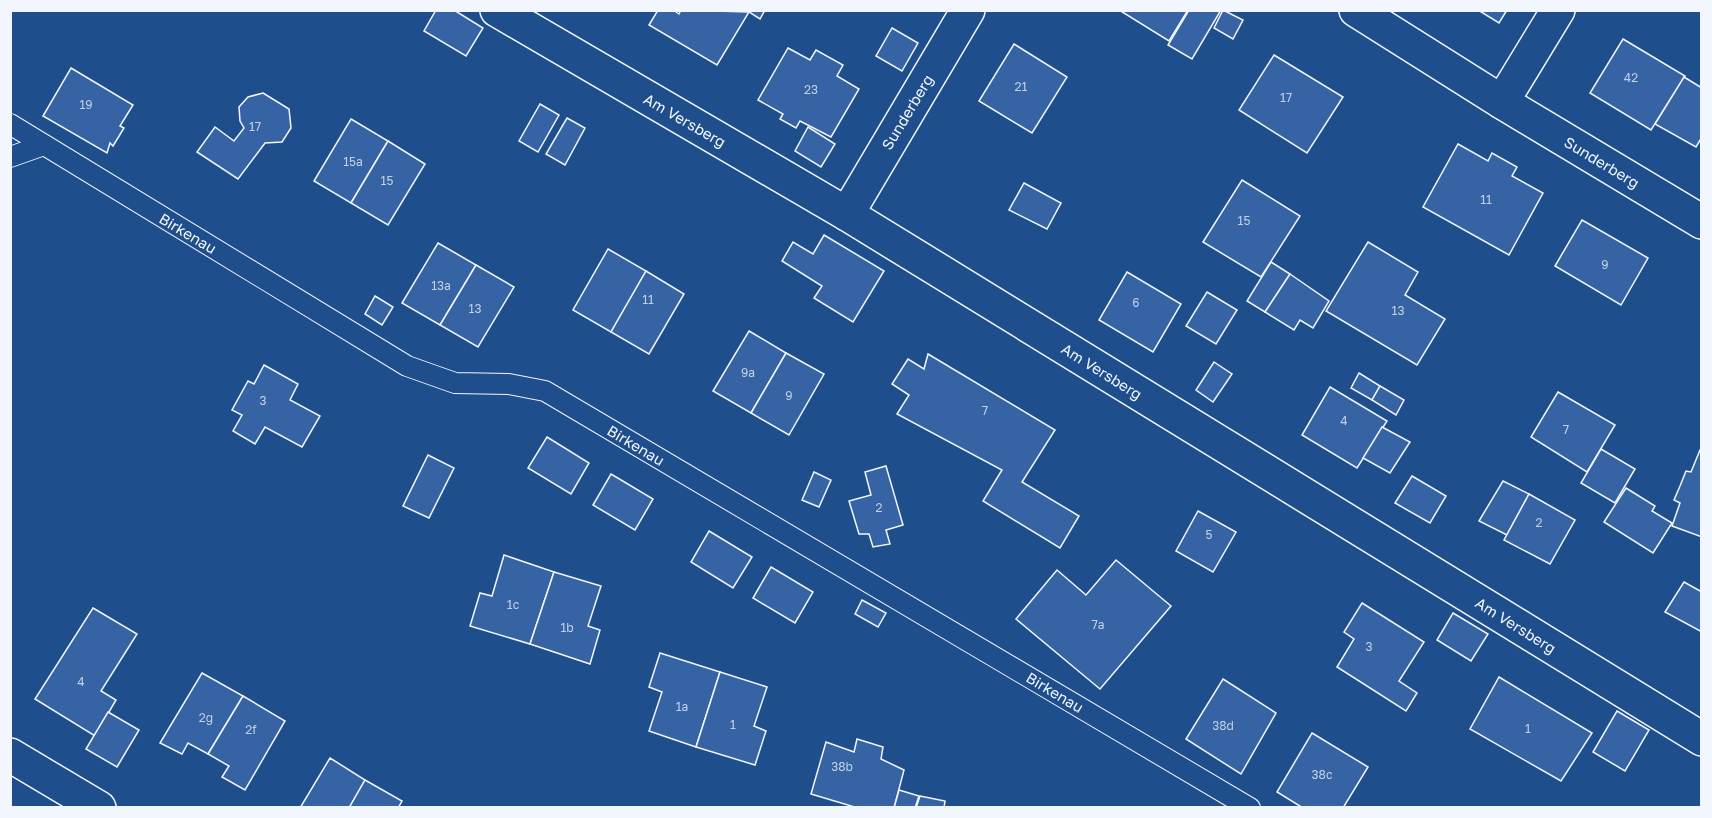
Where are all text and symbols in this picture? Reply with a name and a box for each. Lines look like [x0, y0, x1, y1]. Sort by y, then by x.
house number: 42 [1624, 70, 1638, 85]
street label: Sunderberg [878, 71, 936, 153]
house number: 21 [1015, 79, 1028, 94]
house number: 23 [804, 82, 818, 97]
street label: Am Versberg [641, 89, 729, 151]
house number: 17 [1280, 90, 1292, 105]
house number: 19 [79, 97, 93, 112]
house number: 17 [249, 119, 261, 134]
street label: Sunderberg [1561, 133, 1643, 191]
house number: 15a [343, 154, 363, 169]
house number: 15 [381, 173, 393, 188]
house number: 11 [1480, 192, 1492, 207]
street label: Birkenau [156, 209, 220, 257]
house number: 15 [1238, 213, 1250, 228]
house number: 9 [1601, 257, 1609, 272]
house number: 13a [431, 278, 451, 293]
house number: 11 [642, 292, 654, 307]
house number: 6 [1132, 295, 1140, 310]
house number: 13 [469, 301, 481, 316]
house number: 13 [1392, 303, 1404, 318]
street label: Am Versberg [1058, 339, 1146, 403]
house number: 9a [741, 365, 755, 380]
house number: 9 [785, 388, 793, 403]
house number: 3 [259, 393, 267, 408]
house number: 7 [982, 403, 988, 418]
house number: 4 [1340, 413, 1348, 428]
street label: Birkenau [604, 421, 668, 469]
house number: 7 [1563, 422, 1569, 437]
house number: 2 [876, 500, 883, 515]
house number: 2 [1536, 515, 1543, 530]
house number: 5 [1206, 527, 1213, 542]
street label: Am Versberg [1472, 593, 1560, 657]
house number: 1c [507, 597, 520, 612]
house number: 7a [1091, 617, 1105, 632]
house number: 1b [560, 620, 574, 635]
house number: 3 [1365, 639, 1373, 654]
street label: Birkenau [1023, 668, 1087, 716]
house number: 4 [77, 674, 85, 689]
house number: 1a [676, 699, 688, 714]
house number: 2g [199, 710, 213, 725]
house number: 1 [730, 717, 736, 732]
house number: 38d [1212, 718, 1234, 733]
house number: 1 [1525, 721, 1531, 736]
house number: 2f [245, 722, 257, 737]
house number: 38b [831, 759, 853, 774]
house number: 38c [1312, 767, 1333, 782]

